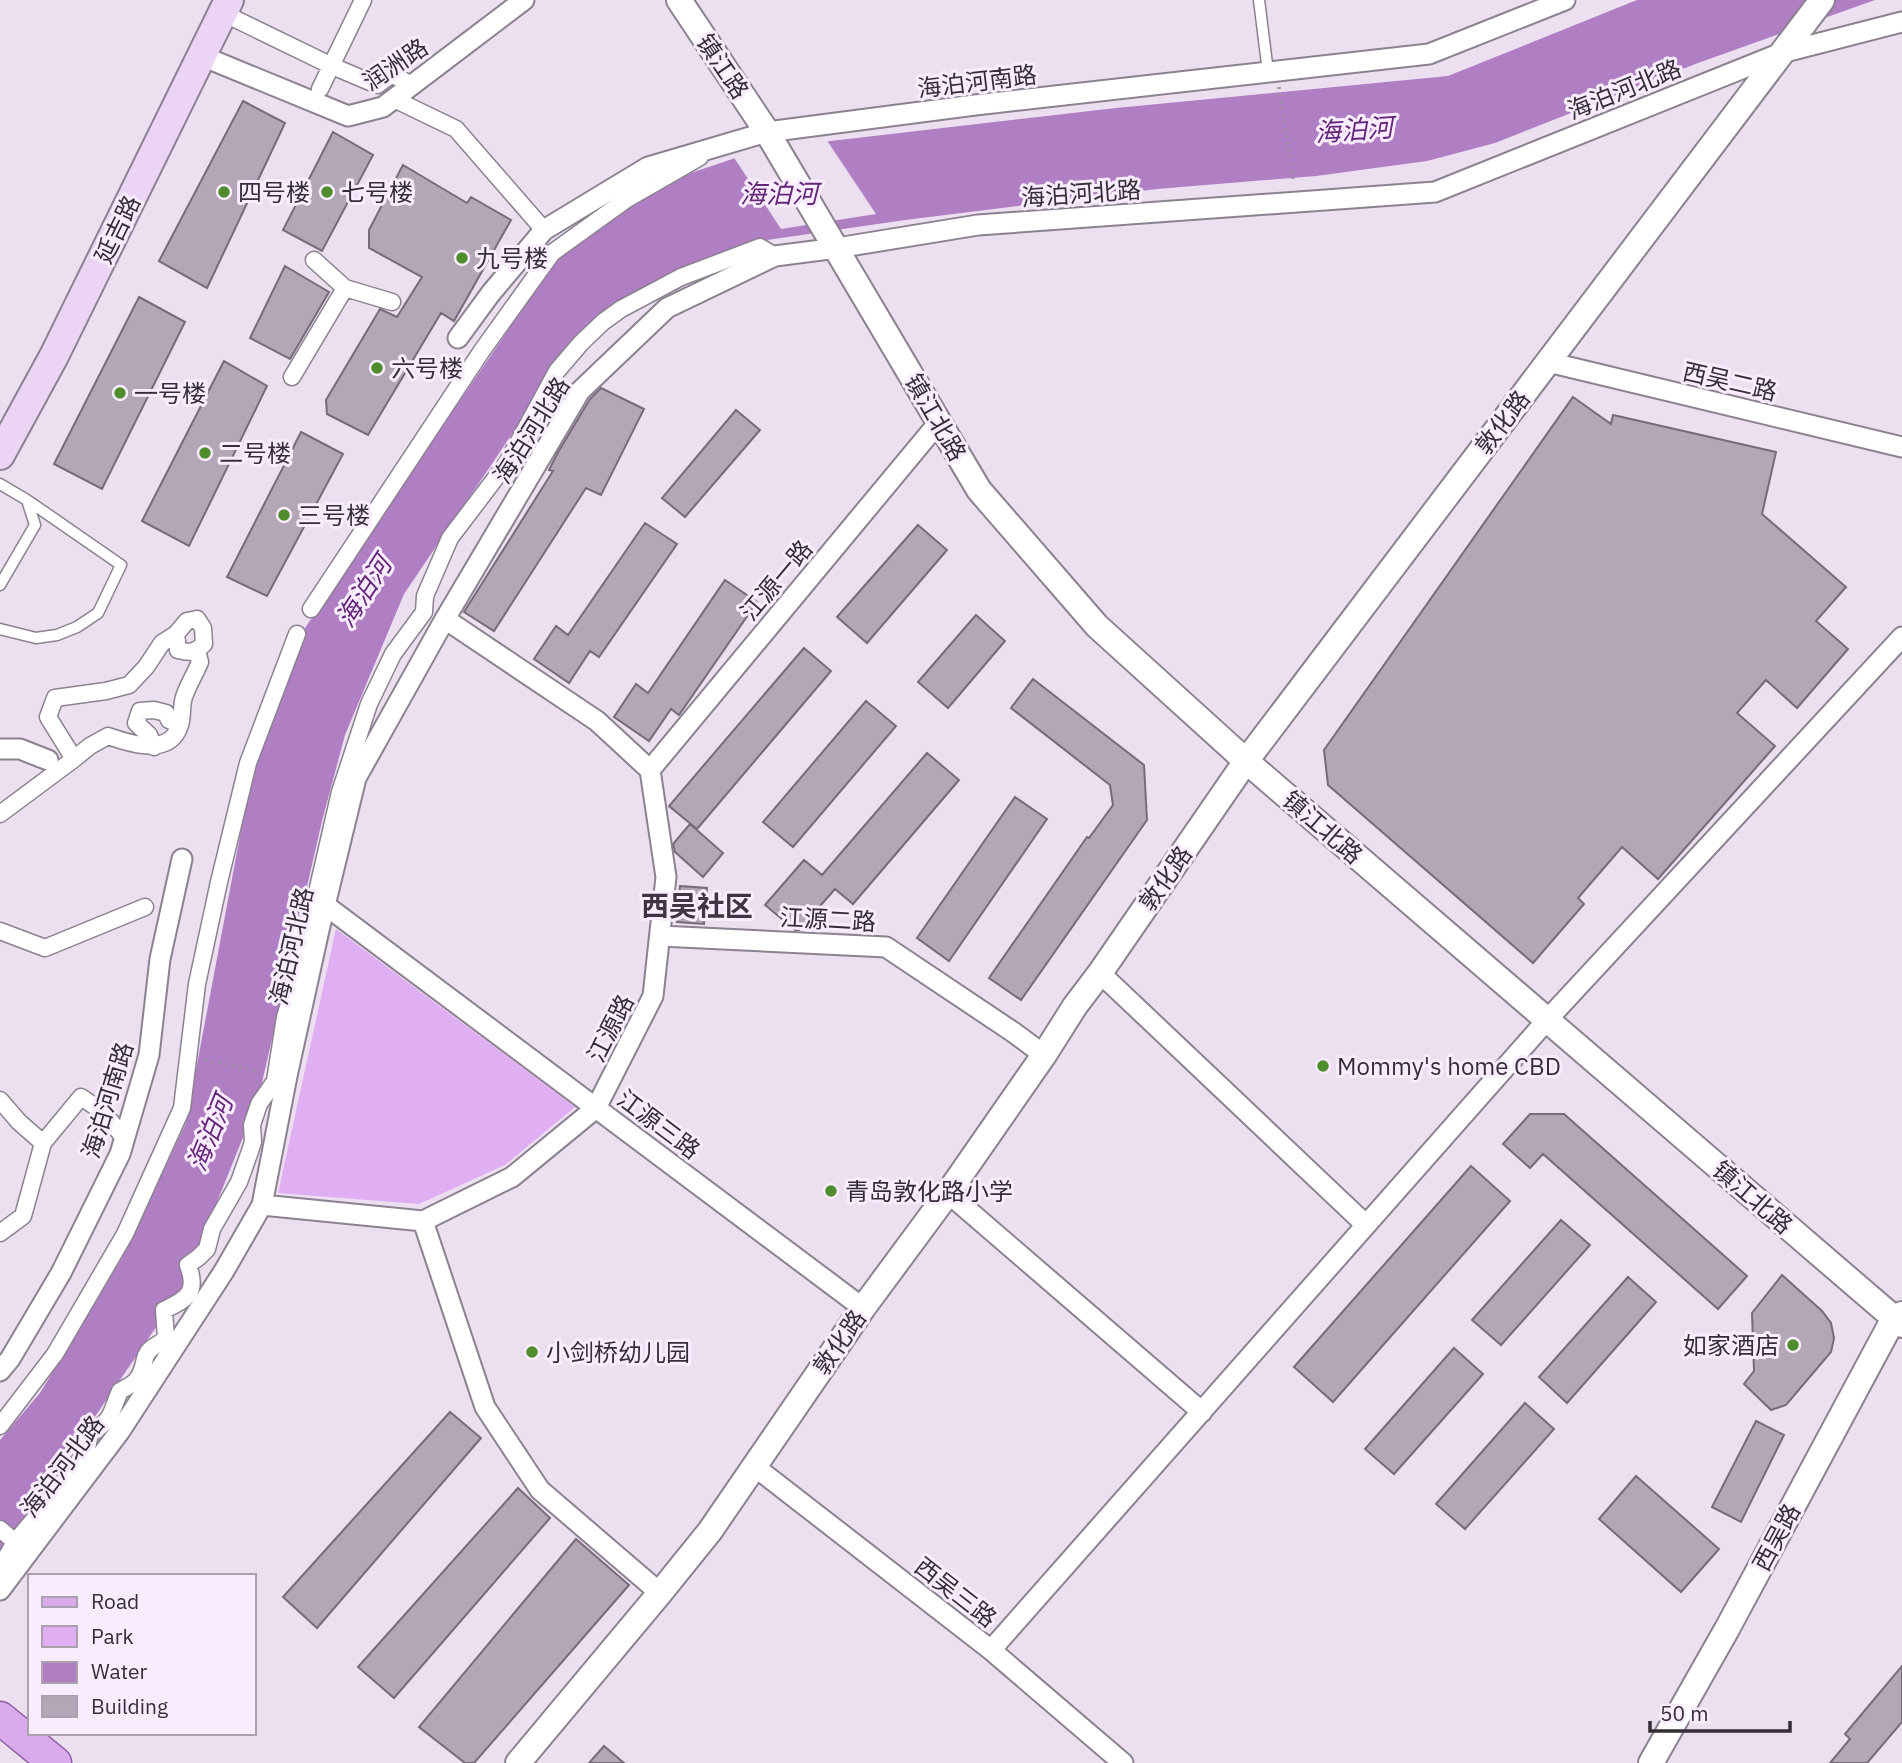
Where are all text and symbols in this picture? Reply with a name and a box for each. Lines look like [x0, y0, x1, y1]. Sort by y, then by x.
street label: 镇江路 [690, 27, 756, 105]
street label: 润洲路 [356, 31, 434, 97]
street label: 海泊河北路 [1562, 52, 1686, 126]
street label: 海泊河南路 [915, 58, 1039, 104]
water label: 海泊河 [1314, 109, 1399, 149]
street label: 海泊河北路 [1020, 173, 1142, 213]
place label: 四号楼 [238, 176, 310, 208]
place label: 七号楼 [341, 176, 413, 208]
water label: 海泊河 [740, 176, 823, 210]
marker: 四号楼 [216, 184, 232, 200]
marker: 七号楼 [319, 184, 335, 200]
street label: 延吉路 [87, 190, 147, 268]
place label: 九号楼 [476, 242, 548, 274]
marker: 九号楼 [454, 250, 470, 266]
place label: 六号楼 [391, 352, 463, 384]
street label: 西吴二路 [1680, 355, 1780, 407]
marker: 六号楼 [369, 360, 385, 376]
street label: 镇江北路 [898, 367, 974, 467]
street label: 海泊河北路 [486, 371, 576, 489]
place label: 一号楼 [134, 377, 206, 409]
street label: 敦化路 [1468, 384, 1536, 460]
marker: 一号楼 [112, 385, 128, 401]
place label: 二号楼 [219, 437, 291, 469]
marker: 二号楼 [197, 445, 213, 461]
place label: 三号楼 [298, 499, 370, 531]
marker: 三号楼 [276, 507, 292, 523]
street label: 江源一路 [733, 533, 819, 627]
water label: 海泊河 [327, 545, 401, 633]
street label: 镇江北路 [1276, 783, 1370, 871]
street label: 敦化路 [1131, 839, 1199, 917]
street label: 海泊河北路 [262, 884, 320, 1008]
district label: 西吴社区 [641, 887, 753, 924]
street label: 江源二路 [779, 901, 877, 937]
street label: 江源路 [579, 989, 641, 1067]
street label: 海泊河南路 [74, 1038, 140, 1162]
place label: Mommy's home CBD [1337, 1050, 1561, 1082]
marker: Mommy's home CBD [1315, 1058, 1331, 1074]
street label: 江源三路 [611, 1082, 707, 1166]
water label: 海泊河 [179, 1086, 241, 1176]
street label: 镇江北路 [1706, 1153, 1800, 1241]
place label: 青岛敦化路小学 [845, 1175, 1013, 1207]
marker: 青岛敦化路小学 [823, 1183, 839, 1199]
street label: 敦化路 [805, 1303, 873, 1381]
place label: 如家酒店 [1683, 1329, 1779, 1361]
place label: 小剑桥幼儿园 [546, 1336, 690, 1368]
marker: 如家酒店 [1785, 1337, 1801, 1353]
marker: 小剑桥幼儿园 [524, 1344, 540, 1360]
street label: 海泊河北路 [13, 1408, 111, 1524]
street label: 西吴路 [1745, 1498, 1807, 1576]
street label: 西吴三路 [908, 1550, 1004, 1634]
legend [28, 1574, 256, 1735]
text: Road [91, 1587, 139, 1615]
text: Park [91, 1622, 134, 1650]
text: Water [91, 1657, 148, 1685]
scale bar [1650, 1690, 1790, 1734]
text: Building [91, 1692, 168, 1720]
text: 50 m [1660, 1699, 1709, 1727]

